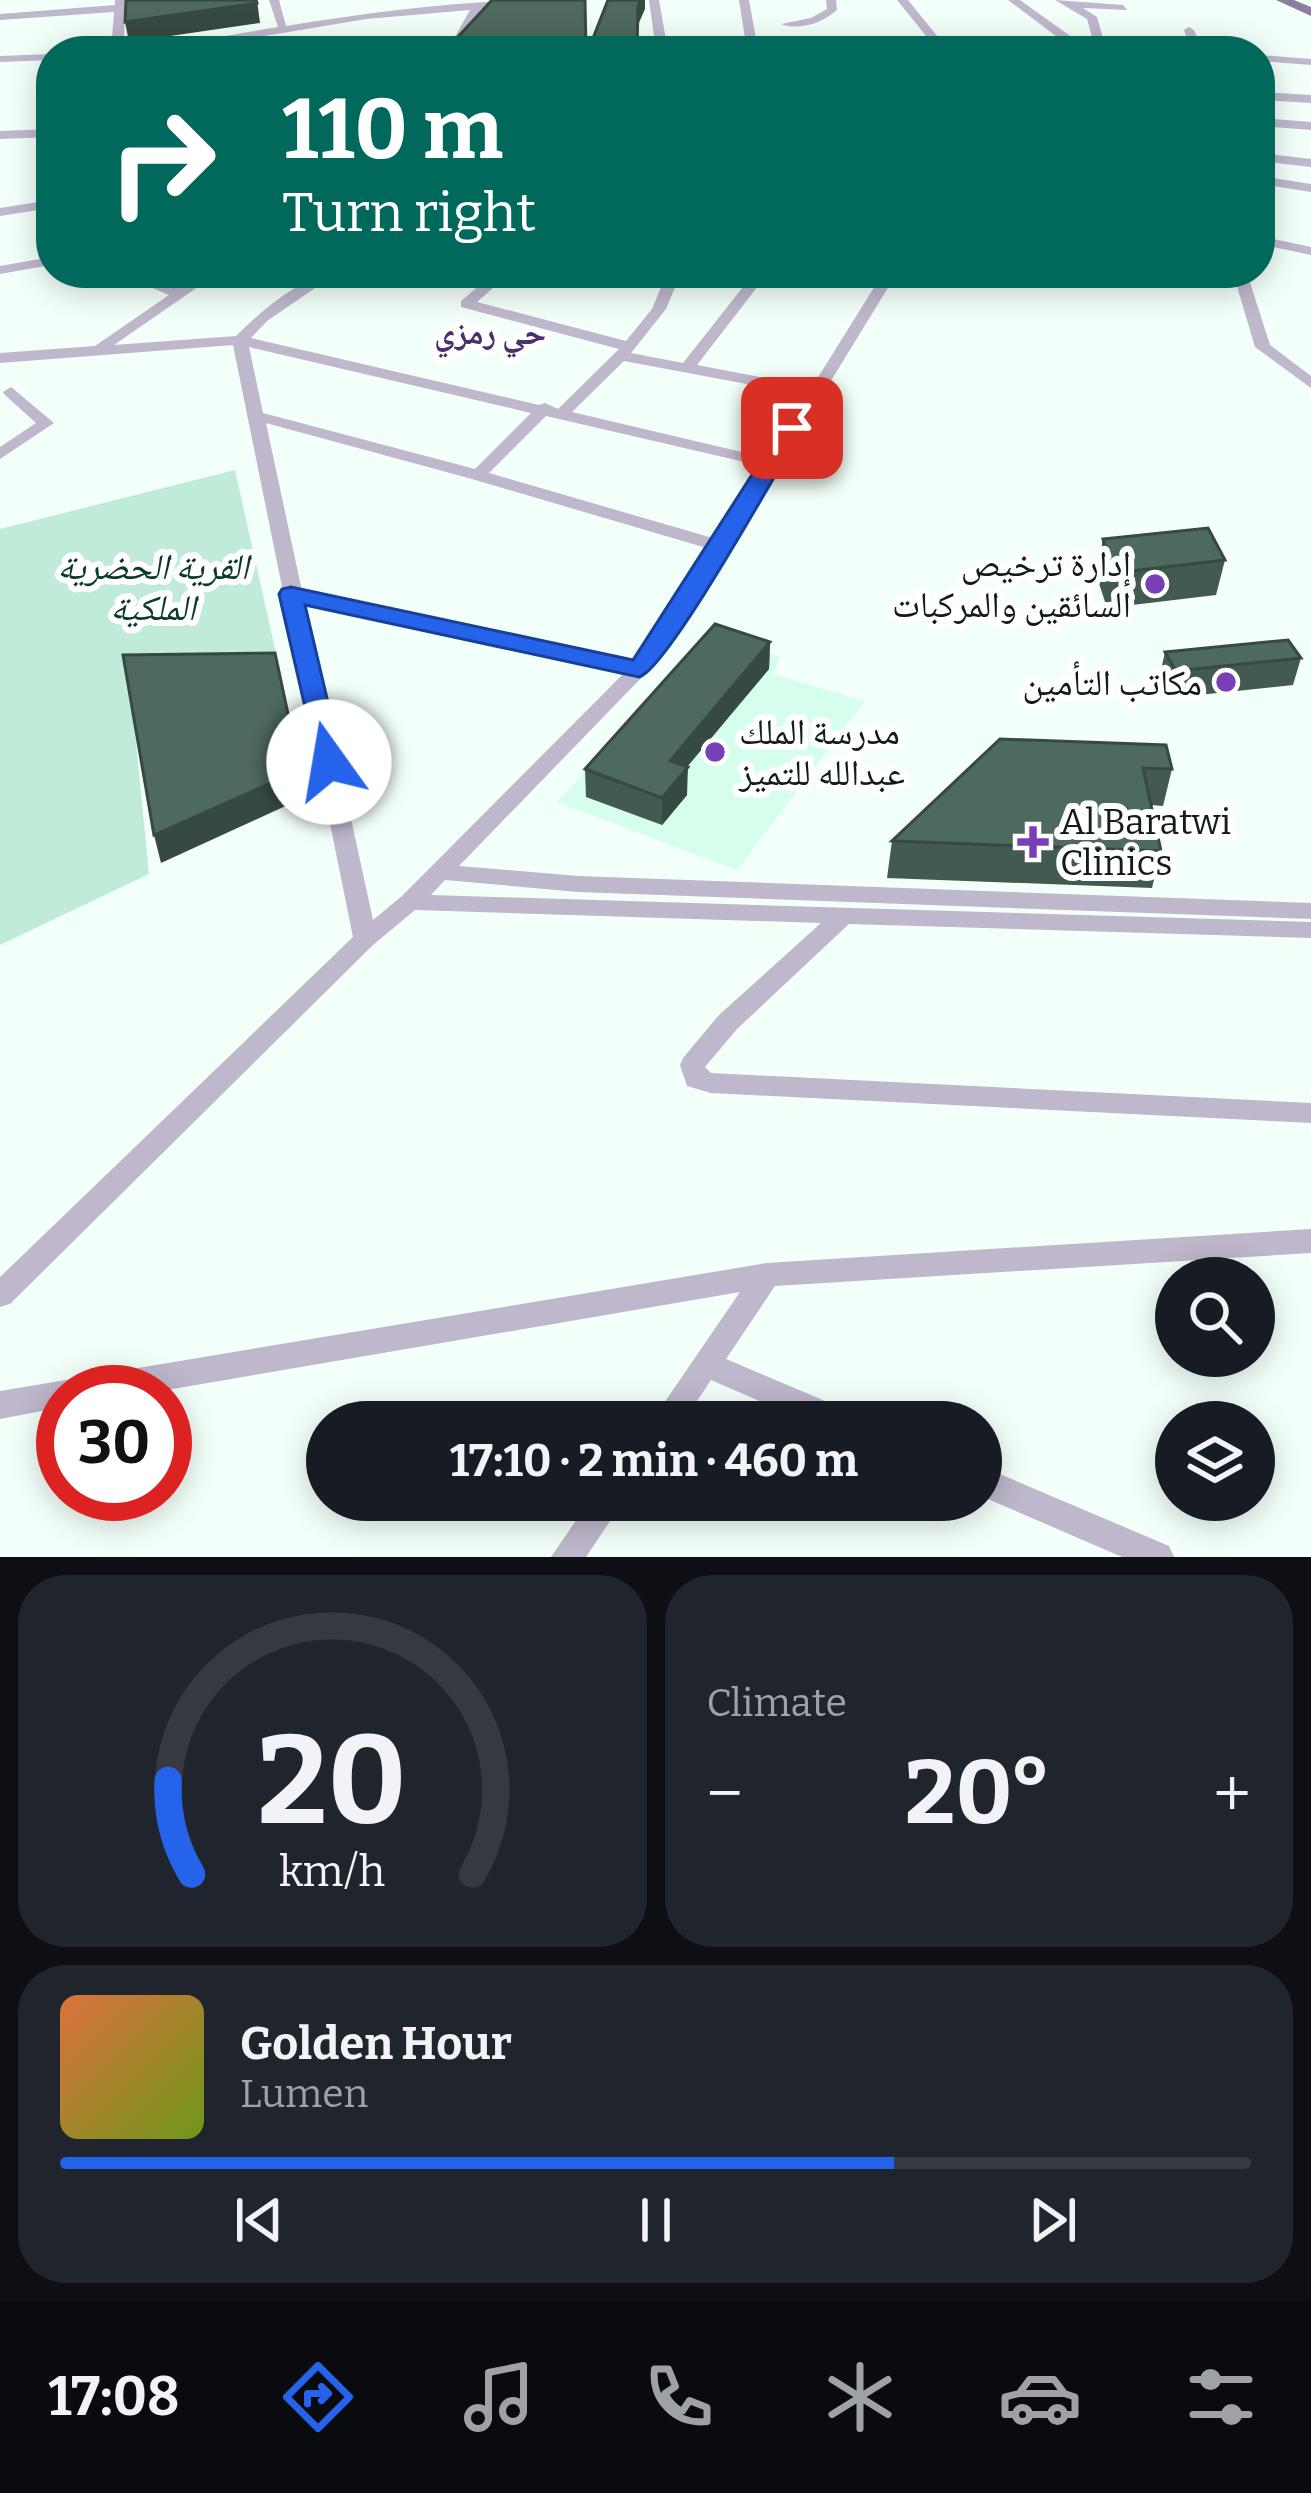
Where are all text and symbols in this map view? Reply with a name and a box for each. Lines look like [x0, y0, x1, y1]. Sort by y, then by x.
text: 110 m [282, 79, 503, 180]
icon: right [84, 84, 240, 240]
text: Turn right [282, 181, 536, 245]
district label: حي رمزي [434, 313, 546, 358]
pin [741, 377, 843, 479]
icon: arrive [759, 395, 825, 461]
place label: إدارة ترخيص السائقين والمركبات [892, 542, 1131, 627]
park label: القرية الحضرية الملكية [57, 545, 252, 630]
marker: إدارة ترخيص السائقين والمركبات [1142, 571, 1168, 597]
place label: مكاتب التأمين [1022, 661, 1202, 705]
marker: مكاتب التأمين [1213, 669, 1239, 695]
position arrow [266, 699, 392, 825]
place label: مدرسة الملك عبدالله للتميز [738, 710, 905, 795]
marker: مدرسة الملك عبدالله للتميز [702, 739, 728, 765]
place label: Al Baratwi Clinics [1060, 800, 1231, 885]
marker: Al Baratwi Clinics [1017, 826, 1049, 858]
map controls [1155, 1257, 1275, 1521]
button: search [1155, 1257, 1275, 1377]
speed limit sign: 30 [36, 1365, 192, 1521]
button: layers [1155, 1401, 1275, 1521]
text: 17:10 · 2 min · 460 m [450, 1434, 858, 1488]
text: Climate [707, 1680, 847, 1726]
text: 20 [257, 1706, 407, 1856]
text: 20° [905, 1739, 1051, 1847]
text: − [707, 1754, 743, 1833]
text: + [1213, 1754, 1251, 1833]
text: km/h [279, 1846, 385, 1897]
text: Golden Hour [240, 2017, 512, 2071]
text: Lumen [240, 2071, 368, 2117]
icon: previous [226, 2187, 292, 2253]
icon: pause [623, 2187, 689, 2253]
icon: next [1020, 2187, 1086, 2253]
icon: directions [276, 2355, 360, 2439]
icon: music [457, 2355, 541, 2439]
icon: phone [637, 2355, 721, 2439]
icon: climate [818, 2355, 902, 2439]
icon: car [998, 2355, 1082, 2439]
icon: filters [1179, 2355, 1263, 2439]
text: 17:08 [48, 2365, 180, 2429]

